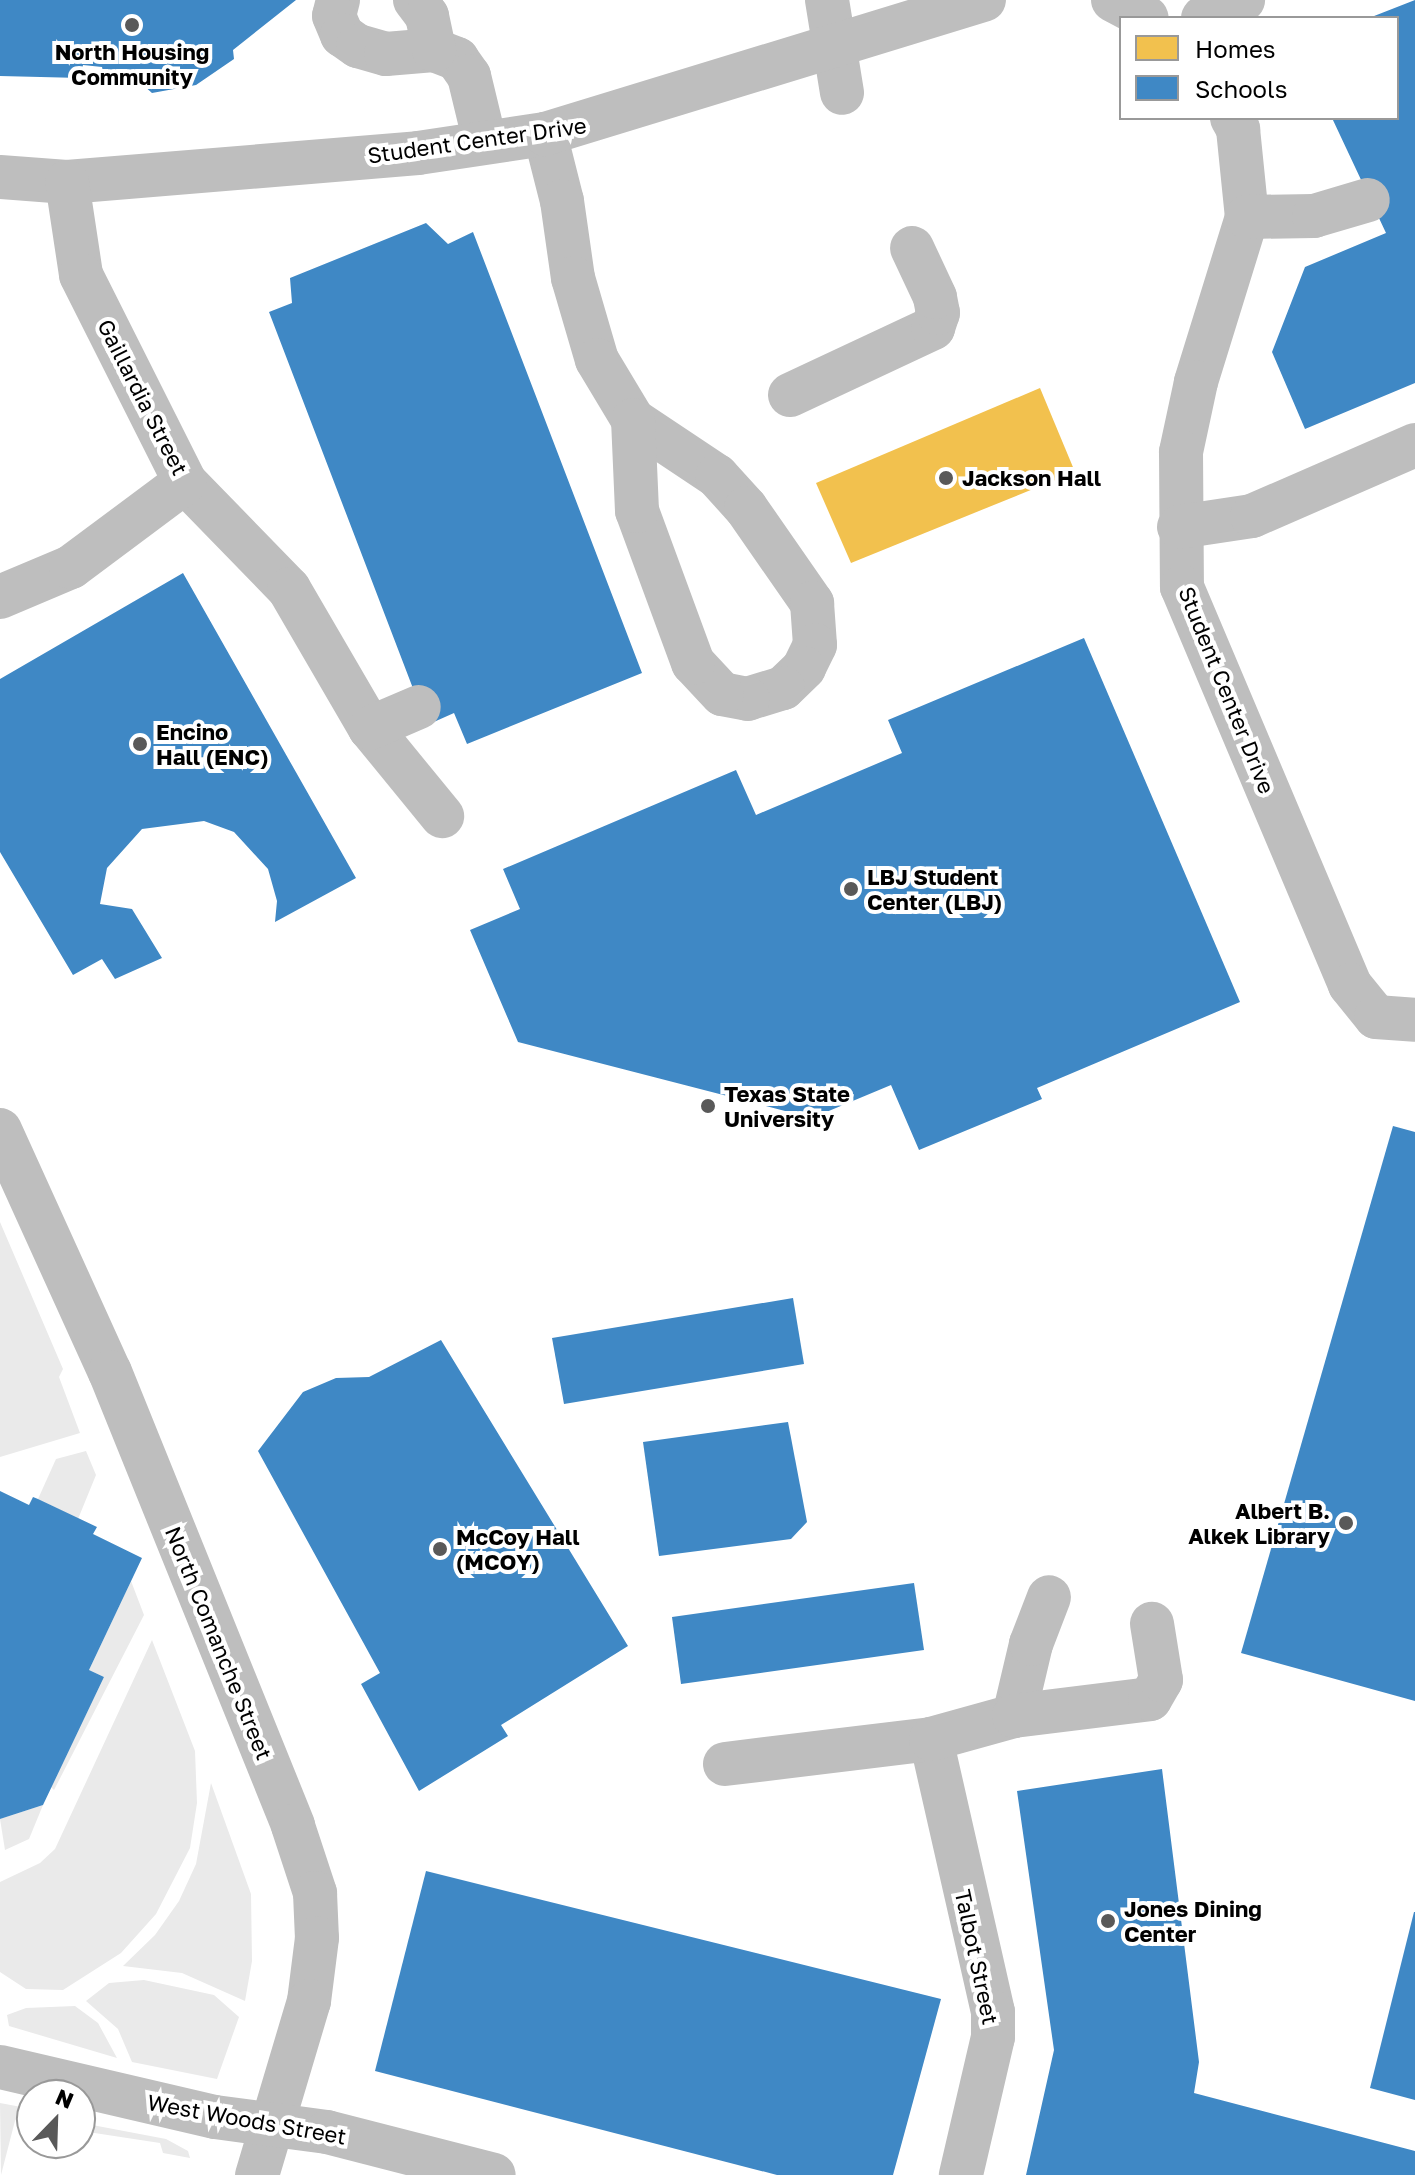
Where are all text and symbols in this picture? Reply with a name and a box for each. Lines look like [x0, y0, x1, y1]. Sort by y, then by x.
marker: North Housing Community [123, 16, 141, 34]
legend [1119, 16, 1399, 120]
text: Homes [1195, 34, 1276, 63]
place label: North Housing Community [55, 38, 209, 90]
text: Schools [1195, 74, 1287, 103]
street label: Student Center Drive [366, 112, 588, 168]
street label: Gaillardia Street [92, 315, 194, 479]
place label: Jackson Hall [962, 465, 1101, 491]
marker: Jackson Hall [937, 469, 955, 487]
street label: Student Center Drive [1173, 583, 1281, 797]
place label: Encino Hall (ENC) [156, 718, 269, 770]
marker: Encino Hall (ENC) [131, 735, 149, 753]
place label: LBJ Student Center (LBJ) [867, 863, 1002, 914]
marker: LBJ Student Center (LBJ) [842, 880, 860, 898]
place label: Texas State University [724, 1080, 850, 1132]
marker: Texas State University [699, 1097, 717, 1115]
place label: Albert B. Alkek Library [1188, 1497, 1330, 1548]
marker: Albert B. Alkek Library [1337, 1514, 1355, 1532]
street label: North Comanche Street [160, 1523, 278, 1763]
place label: McCoy Hall (MCOY) [456, 1523, 580, 1574]
marker: McCoy Hall (MCOY) [431, 1540, 449, 1558]
street label: Talbot Street [950, 1887, 1004, 2027]
place label: Jones Dining Center [1124, 1895, 1262, 1946]
marker: Jones Dining Center [1099, 1912, 1117, 1930]
north arrow [16, 2079, 96, 2159]
text: N [52, 2083, 78, 2114]
street label: West Woods Street [146, 2089, 348, 2149]

